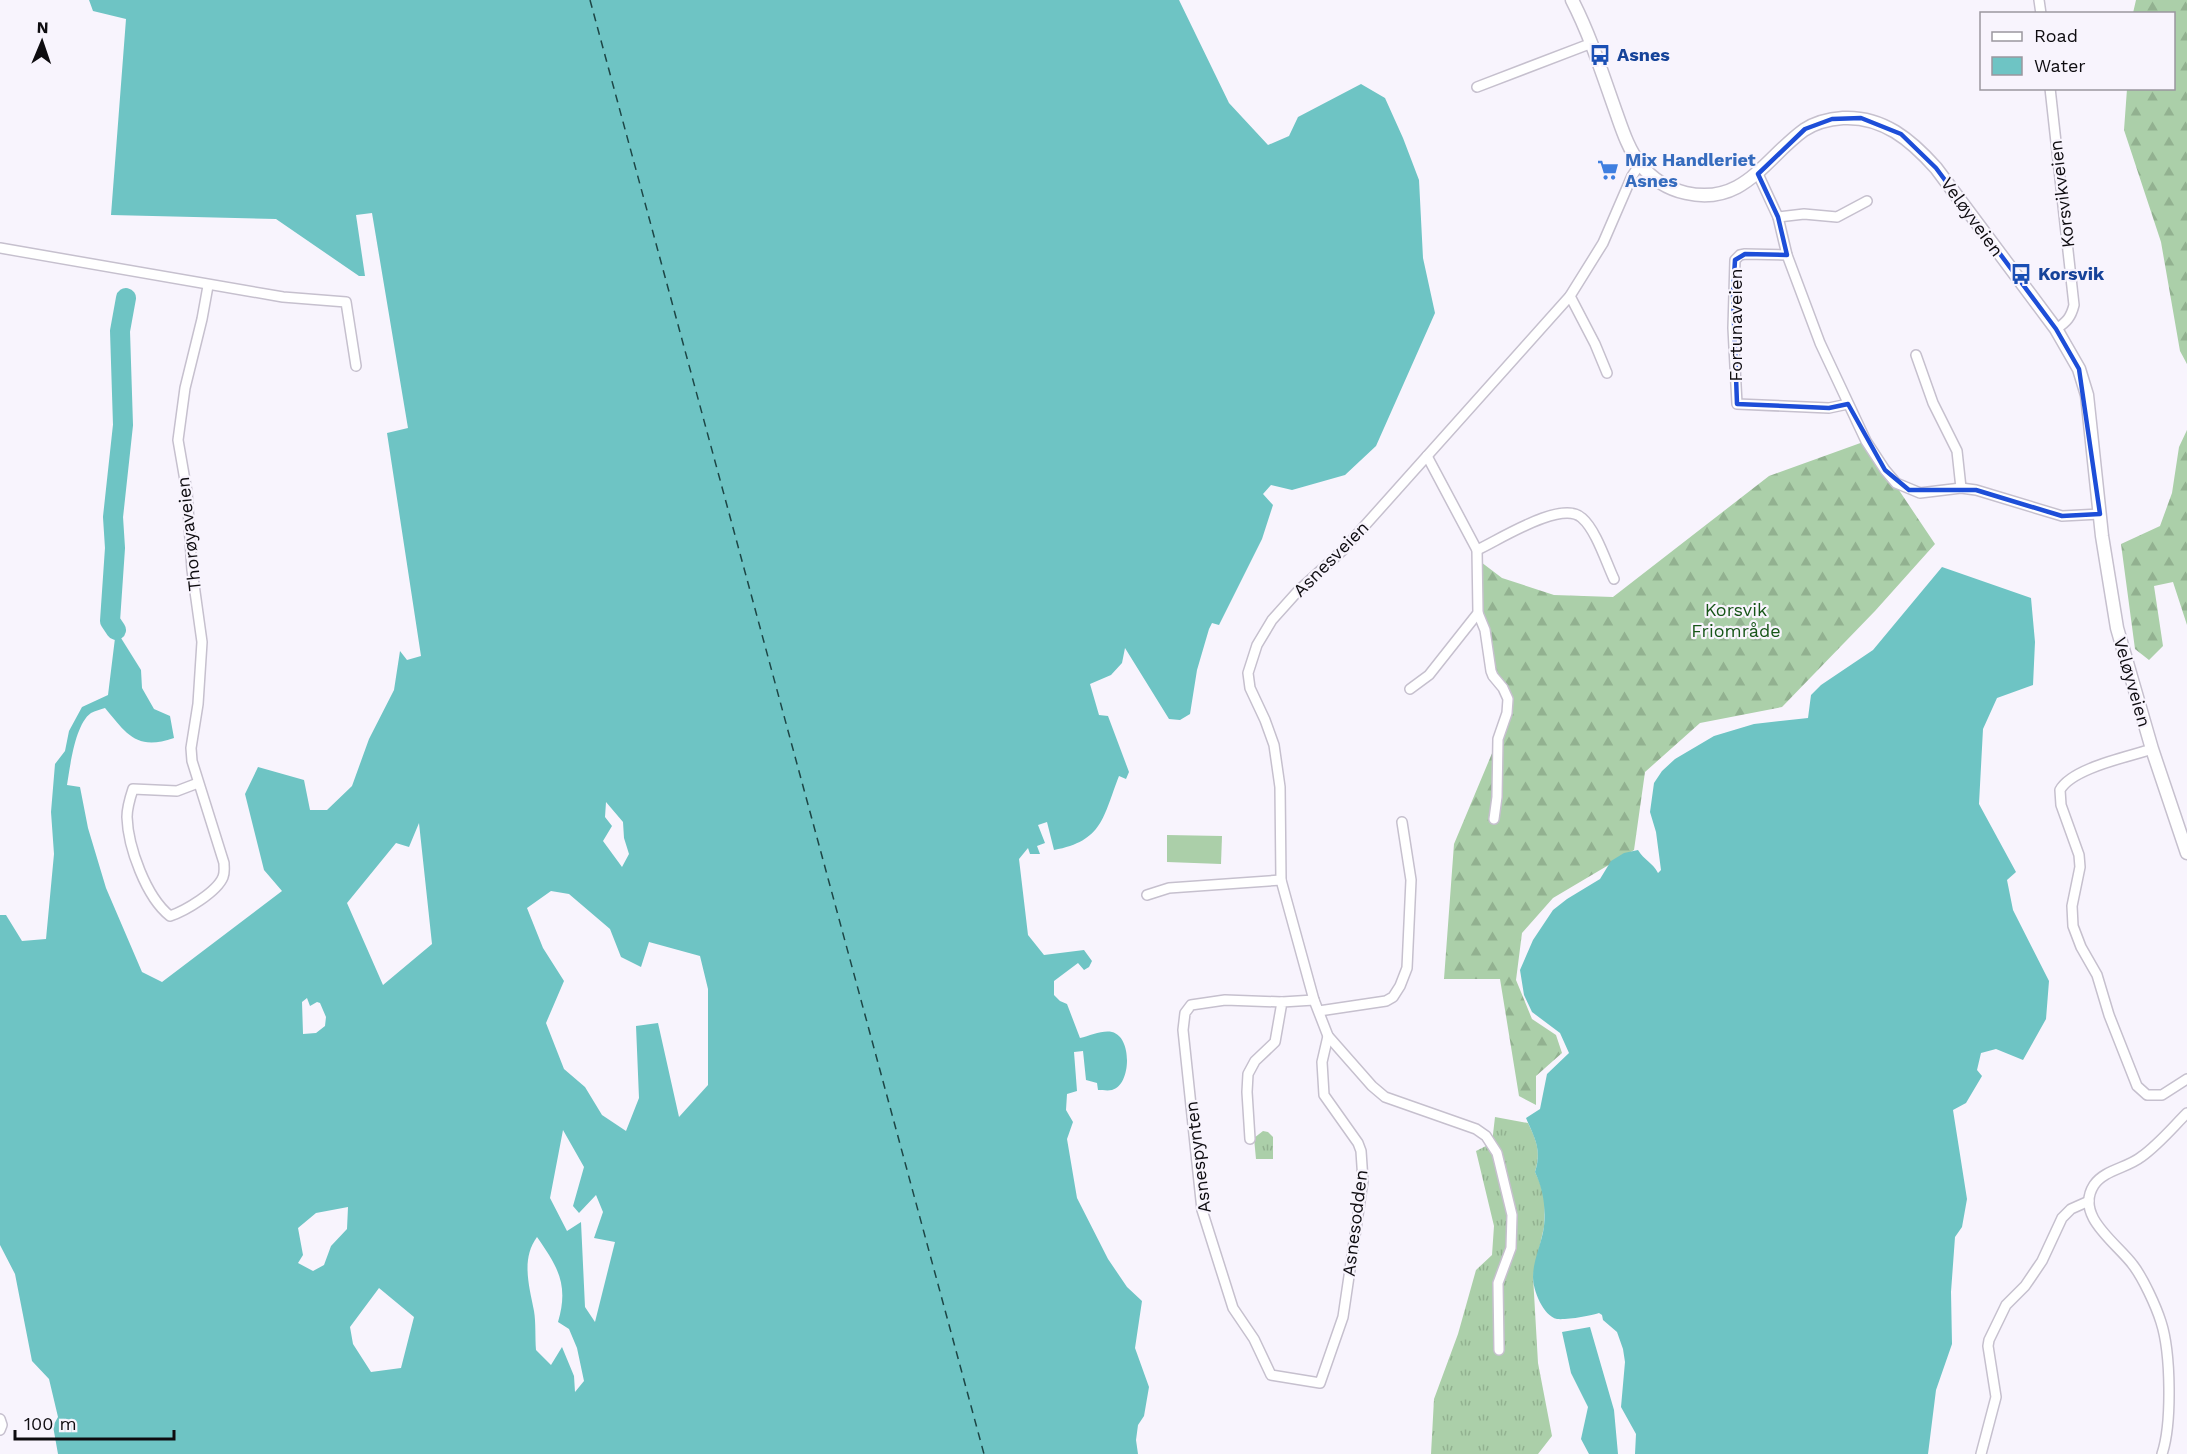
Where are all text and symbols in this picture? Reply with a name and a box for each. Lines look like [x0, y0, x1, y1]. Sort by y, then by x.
north arrow [12, 12, 72, 72]
legend [1980, 12, 2175, 90]
text: N [36, 18, 49, 37]
text: Road [2034, 25, 2078, 46]
bus stop icon: Asnes [1588, 43, 1612, 67]
place label: Asnes [1617, 44, 1670, 65]
text: Water [2034, 55, 2086, 76]
street label: Korsvikveien [2044, 139, 2079, 249]
place label: Mix Handleriet Asnes [1625, 149, 1756, 191]
supermarket icon: Mix Handleriet Asnes [1596, 158, 1620, 182]
street label: Veløyveien [1937, 173, 2008, 260]
bus stop icon: Korsvik [2009, 262, 2033, 286]
place label: Korsvik [2038, 263, 2105, 284]
street label: Fortunaveien [1725, 268, 1746, 382]
street label: Thorøyaveien [172, 476, 205, 592]
street label: Asnesveien [1289, 517, 1373, 601]
park label: Korsvik Friområde [1691, 599, 1781, 641]
street label: Veløyveien [2110, 634, 2155, 729]
street label: Asnespynten [1180, 1100, 1215, 1214]
street label: Asnesodden [1338, 1168, 1371, 1277]
scale bar [15, 1403, 174, 1441]
text: 100 m [24, 1413, 77, 1434]

